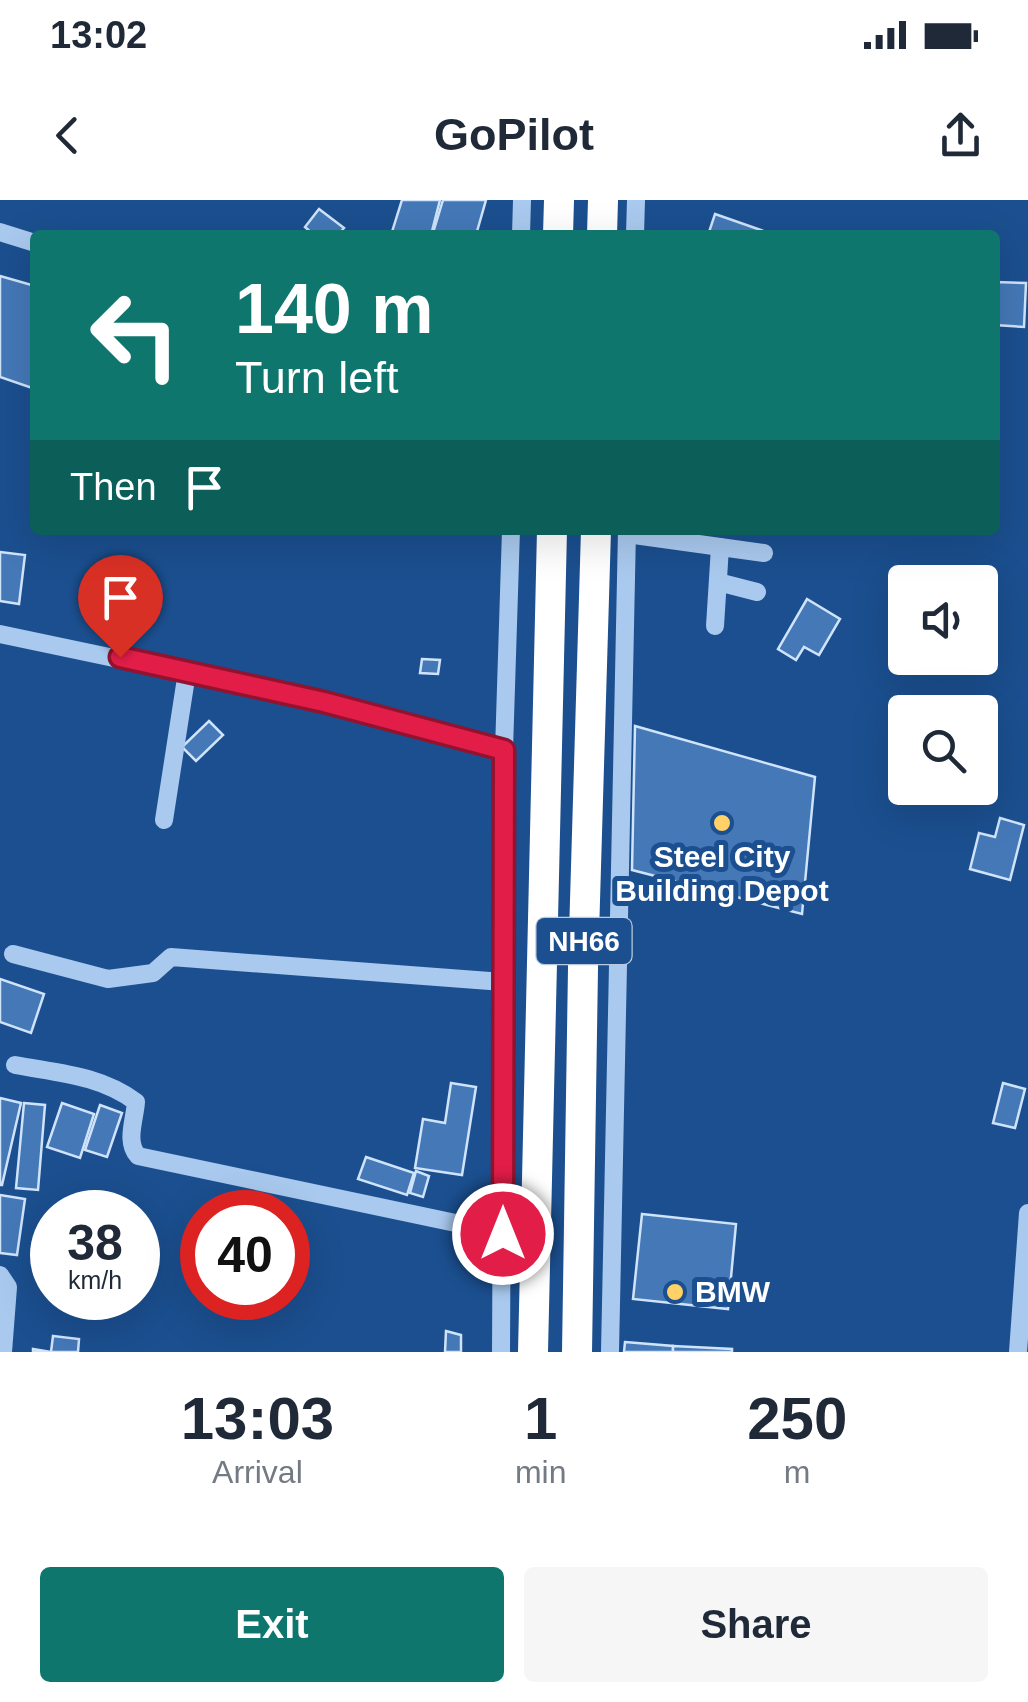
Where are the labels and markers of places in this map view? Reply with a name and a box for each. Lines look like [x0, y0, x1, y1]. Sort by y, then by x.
pin [78, 555, 163, 658]
marker: Steel City Building Depot [711, 812, 733, 834]
place label: Steel City Building Depot [615, 840, 829, 907]
place label: BMW [695, 1275, 771, 1308]
marker: BMW [664, 1281, 686, 1303]

